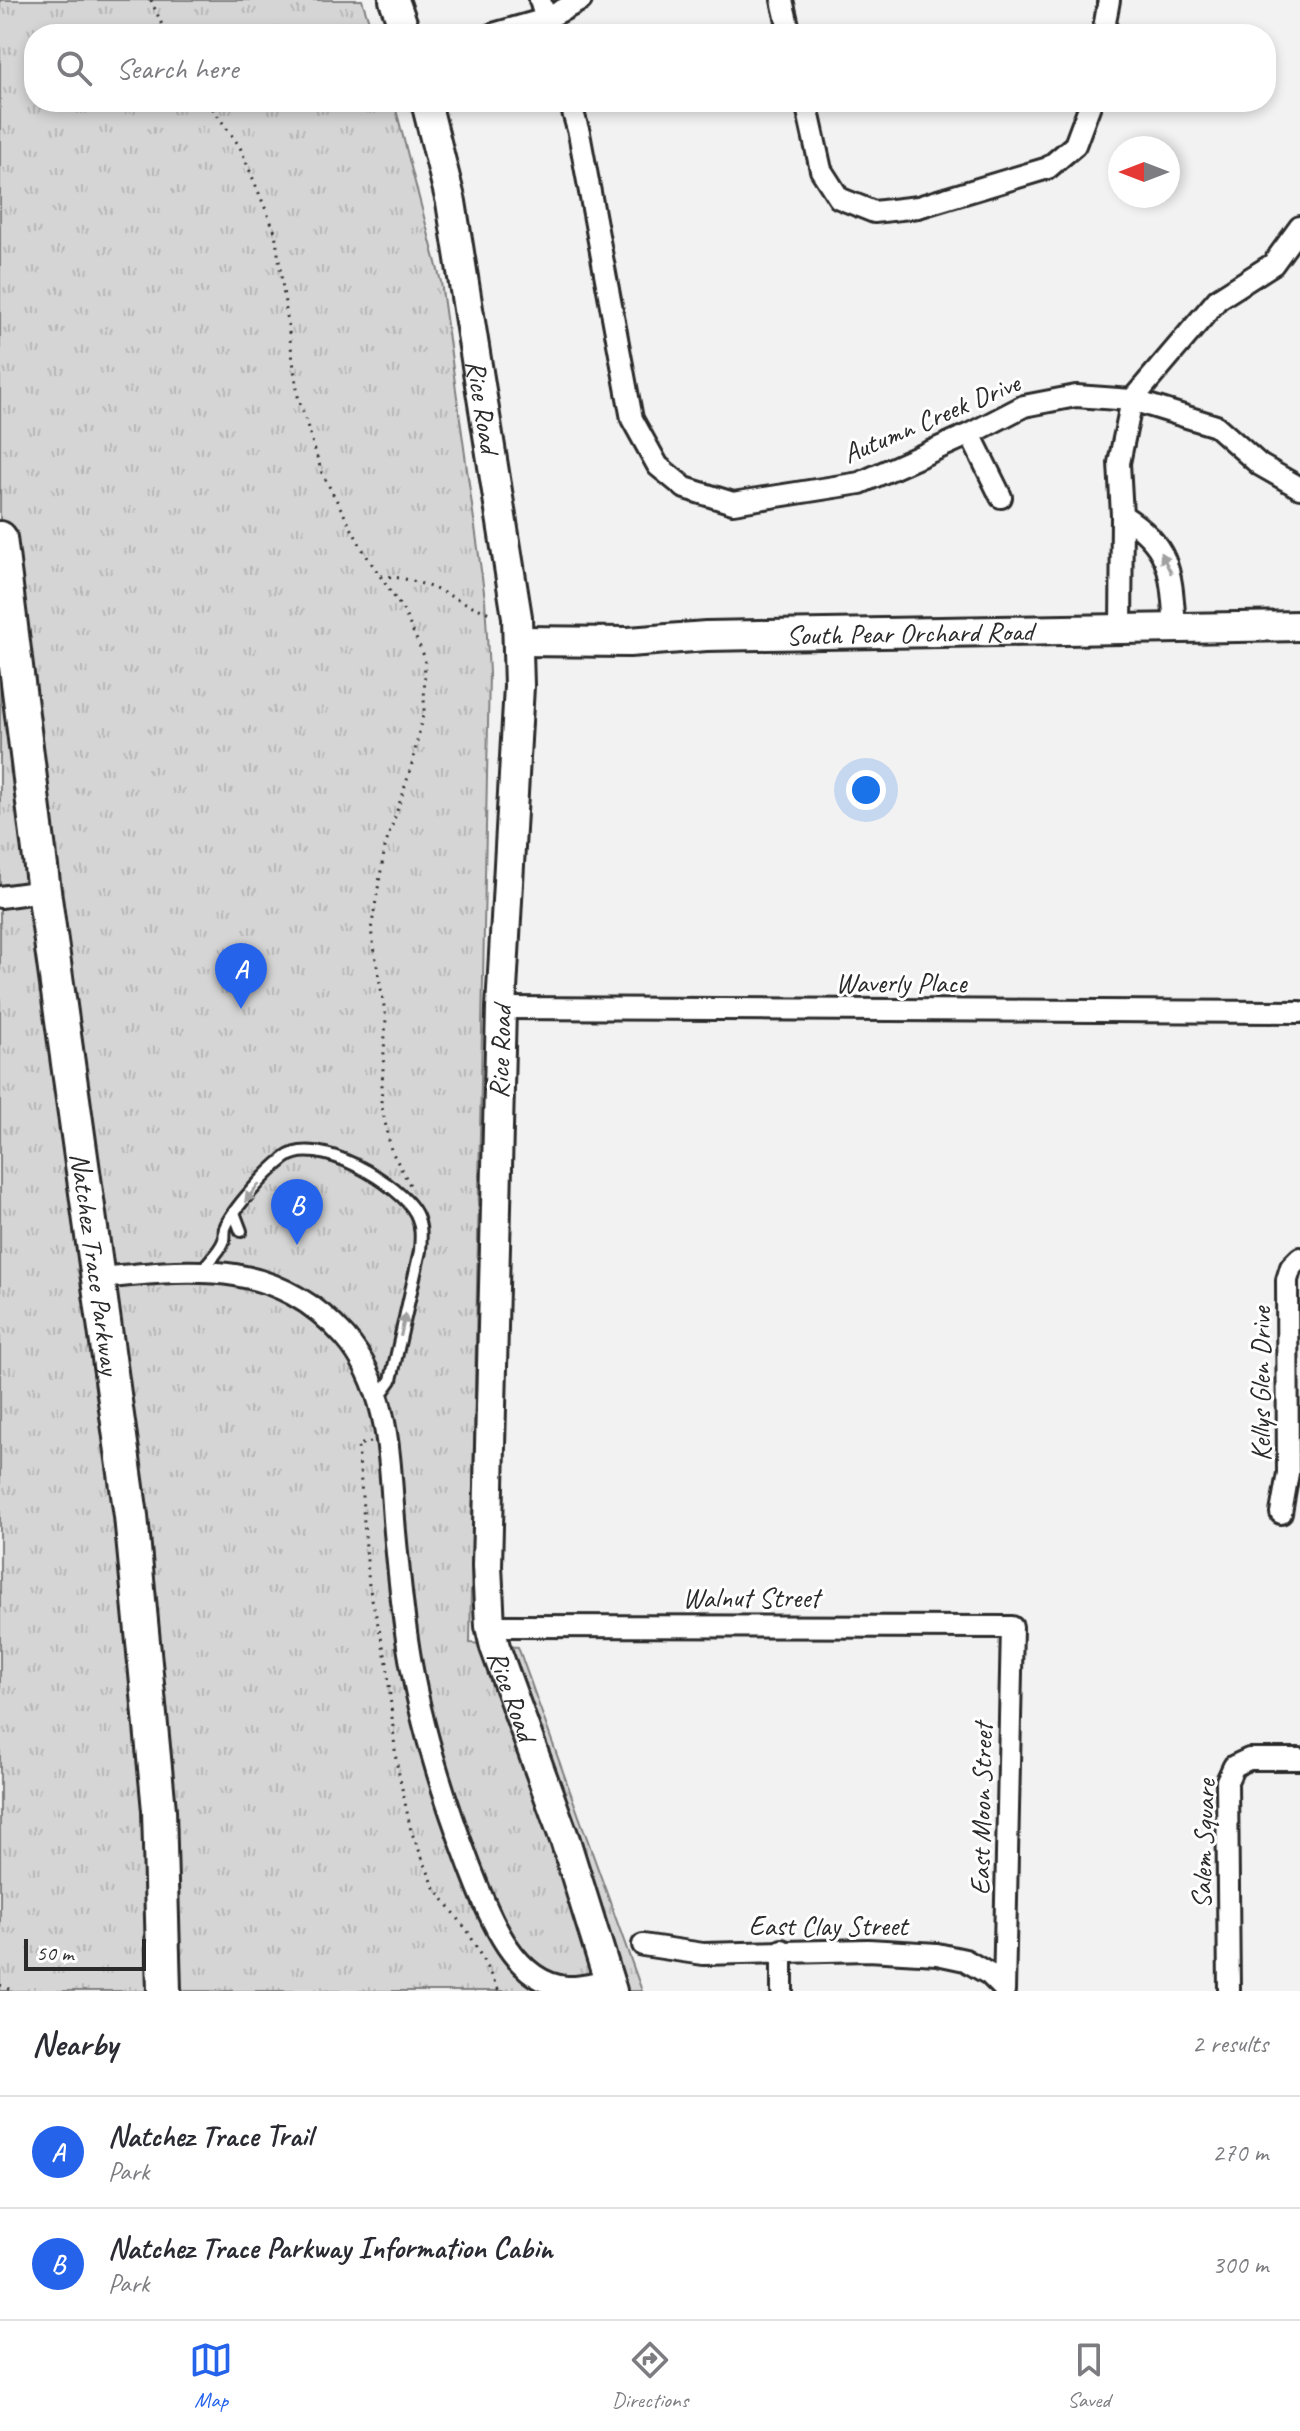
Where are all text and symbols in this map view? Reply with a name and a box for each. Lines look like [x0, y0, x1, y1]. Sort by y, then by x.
search box [24, 24, 1276, 112]
icon: search [52, 46, 96, 90]
text: Search here [116, 49, 238, 87]
north arrow [1108, 136, 1180, 208]
street label: Rice Road [459, 358, 509, 459]
street label: Autumn Creek Drive [837, 364, 1026, 471]
one-way arrow [1159, 552, 1173, 574]
street label: South Pear Orchard Road [786, 613, 1038, 652]
your location [846, 770, 886, 810]
pin: A [215, 943, 267, 1009]
street label: Waverly Place [836, 965, 968, 1000]
street label: Rice Road [481, 1001, 519, 1099]
street label: Natchez Trace Parkway [63, 1151, 129, 1379]
pin: B [271, 1179, 323, 1245]
one-way arrow [244, 1183, 261, 1203]
street label: Kellys Glen Drive [1243, 1305, 1278, 1461]
one-way arrow [397, 1313, 410, 1338]
street label: Walnut Street [682, 1580, 823, 1615]
street label: Rice Road [480, 1645, 546, 1749]
street label: East Moon Street [962, 1719, 1000, 1895]
street label: Salem Square [1183, 1777, 1223, 1909]
street label: East Clay Street [749, 1908, 910, 1943]
scale bar [24, 1935, 146, 1971]
text: 50 m [36, 1939, 73, 1967]
text: Nearby [32, 2022, 118, 2065]
text: 2 results [1192, 2027, 1268, 2060]
text: Natchez Trace Trail [108, 2117, 312, 2155]
text: A [51, 2136, 65, 2169]
text: 270 m [1212, 2136, 1268, 2169]
text: Park [108, 2155, 149, 2188]
text: Natchez Trace Parkway Information Cabin [108, 2229, 553, 2267]
text: B [51, 2248, 65, 2281]
text: 300 m [1212, 2248, 1268, 2281]
text: Park [108, 2267, 149, 2300]
tab: Map [189, 2338, 233, 2414]
tab: Directions [612, 2338, 688, 2414]
tab: Saved [1067, 2338, 1111, 2414]

